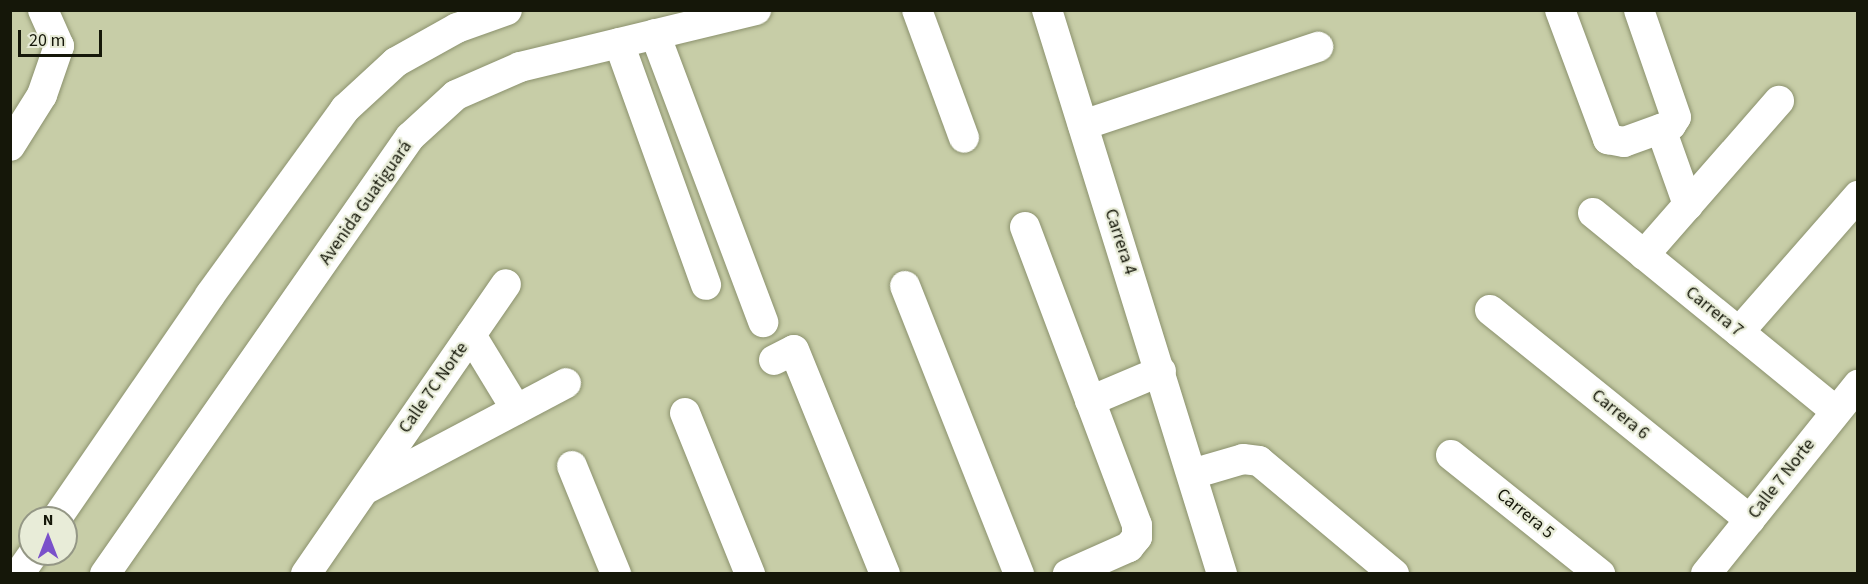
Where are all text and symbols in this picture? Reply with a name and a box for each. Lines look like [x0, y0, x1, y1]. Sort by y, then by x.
scale bar [21, 18, 105, 56]
text: 20 m [29, 28, 65, 53]
street label: Avenida Guatiguará [315, 137, 417, 269]
street label: Carrera 4 [1099, 206, 1141, 278]
street label: Carrera 7 [1681, 282, 1747, 342]
street label: Calle 7C Norte [395, 338, 473, 438]
street label: Carrera 6 [1587, 385, 1653, 445]
street label: Calle 7 Norte [1744, 435, 1820, 523]
street label: Carrera 5 [1492, 484, 1558, 544]
north arrow [18, 506, 78, 566]
text: N [43, 509, 53, 531]

